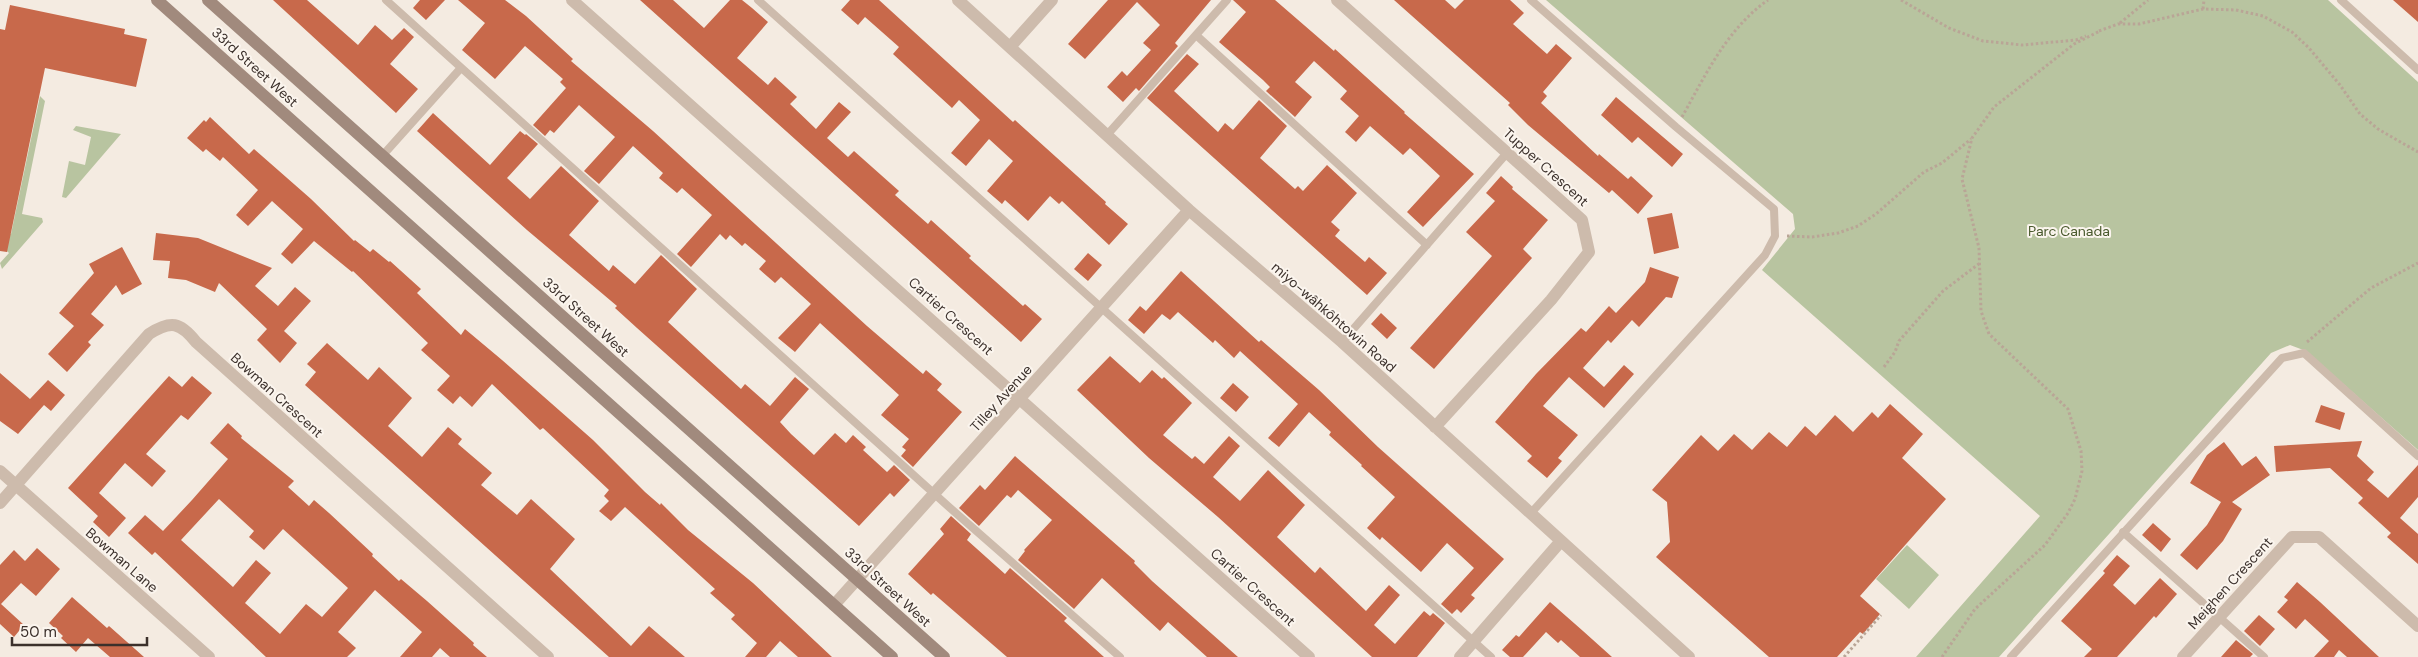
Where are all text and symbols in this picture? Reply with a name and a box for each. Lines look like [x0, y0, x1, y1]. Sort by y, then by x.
street label: 33rd Street West [208, 23, 302, 111]
street label: Tupper Crescent [1499, 124, 1593, 210]
park label: Parc Canada [2028, 222, 2110, 240]
street label: miyo-wâhkôhtowin Road [1268, 258, 1400, 376]
street label: 33rd Street West [539, 273, 633, 361]
street label: Cartier Crescent [905, 273, 997, 359]
street label: Bowman Crescent [227, 349, 327, 441]
street label: Tilley Avenue [966, 361, 1036, 435]
street label: Bowman Lane [82, 524, 162, 596]
street label: Meighen Crescent [2184, 533, 2276, 633]
street label: 33rd Street West [841, 543, 935, 631]
street label: Cartier Crescent [1207, 544, 1299, 630]
scale bar [12, 614, 148, 646]
text: 50 m [20, 622, 57, 642]

